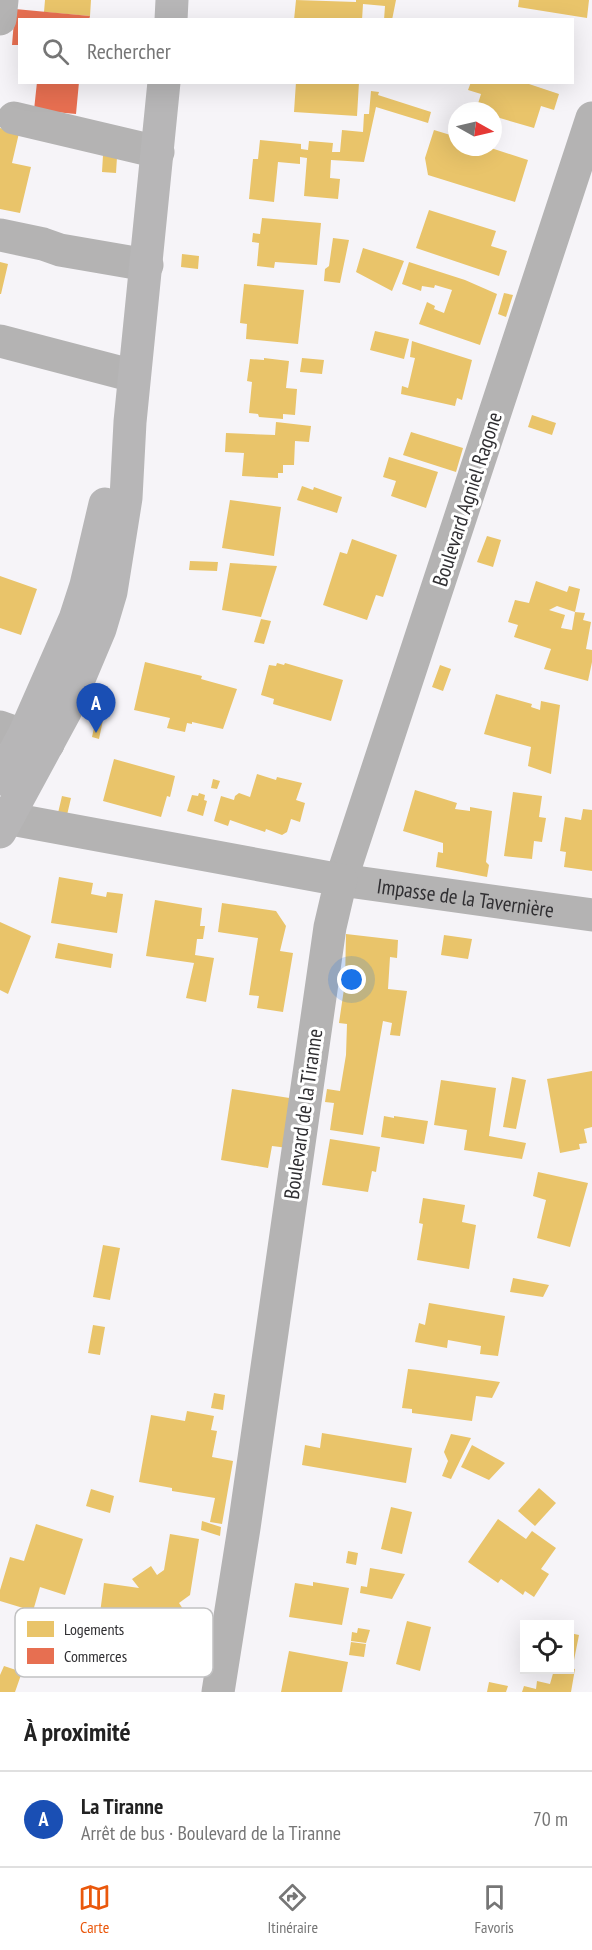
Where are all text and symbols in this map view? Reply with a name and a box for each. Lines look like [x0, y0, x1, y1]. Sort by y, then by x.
search box [18, 18, 574, 84]
icon: search [39, 35, 72, 68]
text: Rechercher [87, 37, 171, 65]
north arrow [448, 102, 502, 156]
street label: Boulevard Agniel Ragone [426, 408, 508, 590]
pin: A [76, 684, 116, 733]
street label: Impasse de la Tavernière [375, 872, 556, 923]
your location [337, 965, 366, 994]
street label: Boulevard de la Tiranne [278, 1027, 328, 1201]
legend [15, 1608, 213, 1677]
text: Logements [64, 1619, 124, 1639]
map controls [520, 1620, 574, 1674]
button: locate [520, 1620, 574, 1674]
text: Commerces [64, 1646, 127, 1666]
text: À proximité [24, 1715, 131, 1748]
text: La Tiranne [81, 1792, 163, 1820]
text: A [38, 1806, 49, 1832]
text: 70 m [533, 1806, 568, 1832]
text: Arrêt de bus · Boulevard de la Tiranne [81, 1820, 341, 1846]
tab: Carte [78, 1881, 111, 1937]
tab: Itinéraire [268, 1881, 318, 1937]
tab: Favoris [474, 1881, 514, 1937]

